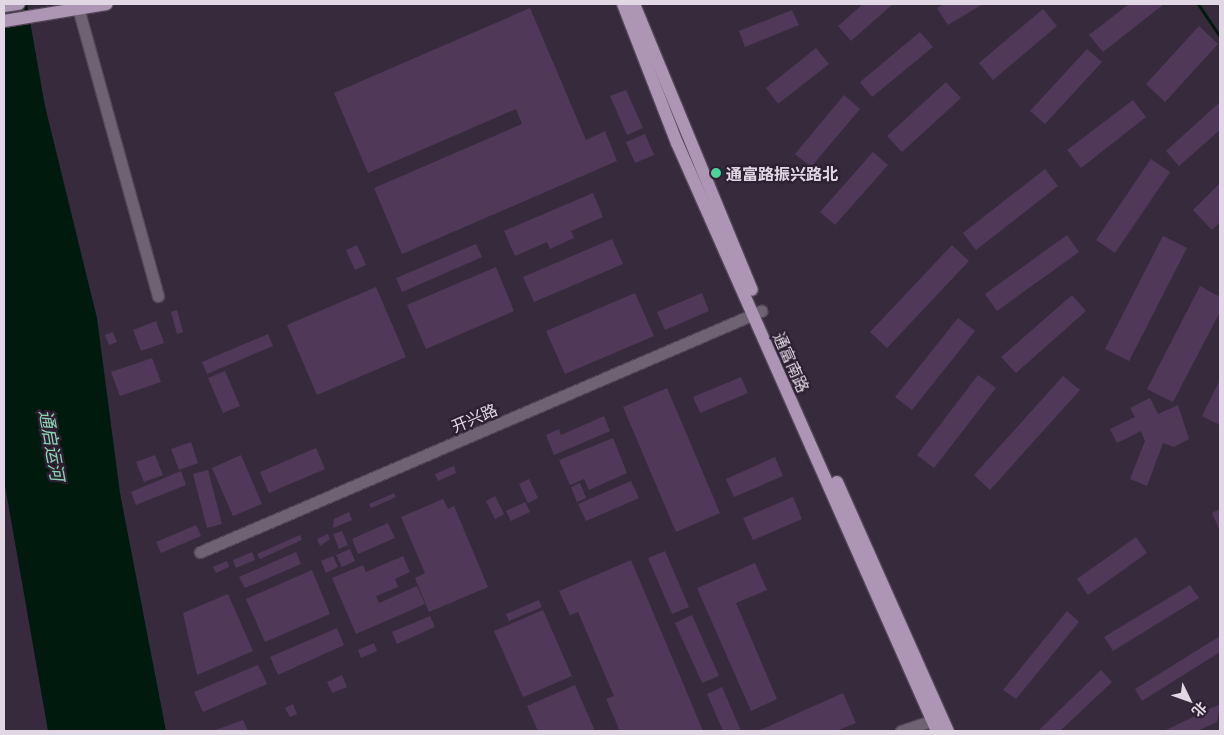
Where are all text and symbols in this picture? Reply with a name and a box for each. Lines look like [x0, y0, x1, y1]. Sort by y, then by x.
place label: 通富路振兴路北 [726, 163, 838, 183]
marker: 通富路振兴路北 [710, 167, 722, 179]
street label: 通富南路 [770, 329, 814, 395]
street label: 开兴路 [448, 399, 500, 435]
water label: 通启运河 [36, 408, 70, 482]
north arrow [1164, 675, 1214, 725]
text: 北 [1188, 698, 1212, 722]

